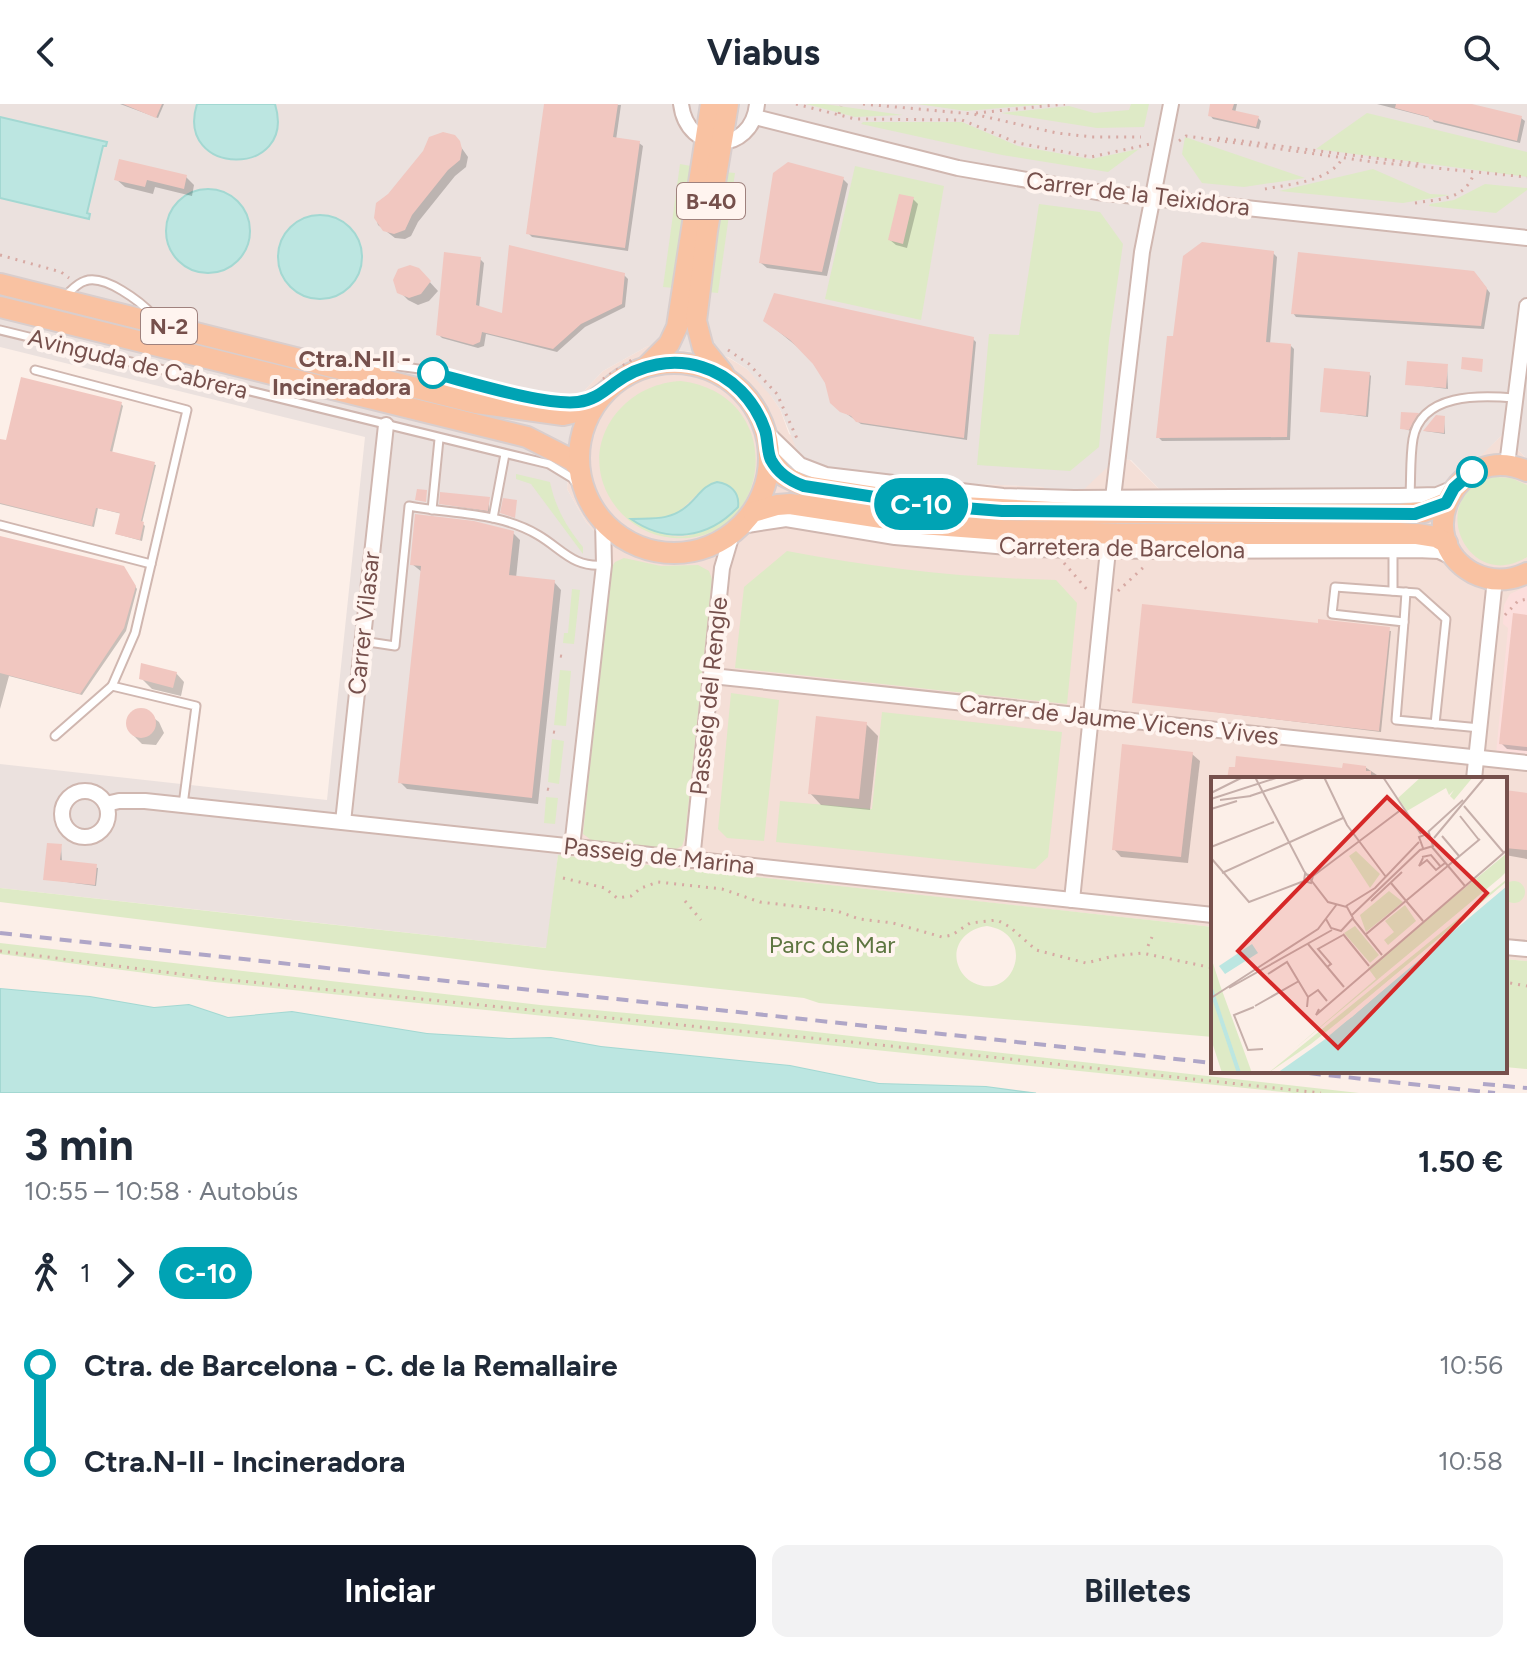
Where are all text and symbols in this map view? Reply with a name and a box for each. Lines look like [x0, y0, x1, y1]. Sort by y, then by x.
icon: back [24, 30, 68, 74]
icon: search [1459, 30, 1503, 74]
text: Viabus [707, 31, 820, 74]
street label: Carrer de la Teixidora [1025, 165, 1252, 222]
road number: B-40 [677, 183, 745, 219]
road number: N-2 [141, 308, 197, 344]
street label: Avinguda de Cabrera [25, 322, 251, 405]
place label: Ctra.N-II - Incineradora [272, 344, 411, 401]
marker: Ctra.N-II - Incineradora [418, 358, 448, 388]
unlabelled marker [1457, 457, 1487, 487]
line badge: C-10 [865, 478, 977, 530]
text: C-10 [890, 487, 952, 521]
street label: Carretera de Barcelona [999, 531, 1245, 564]
street label: Carrer Vilasar [342, 550, 385, 696]
street label: Passeig del Rengle [684, 595, 733, 797]
street label: Carrer de Jaume Vicens Vives [958, 688, 1280, 751]
inset map [1211, 777, 1507, 1073]
street label: Passeig de Marina [562, 831, 756, 880]
park label: Parc de Mar [769, 930, 895, 959]
text: 3 min [24, 1118, 134, 1171]
text: 1.50 € [1418, 1143, 1503, 1180]
text: 10:55 – 10:58 · Autobús [24, 1175, 298, 1207]
icon: walk [24, 1251, 68, 1295]
icon: forward [103, 1251, 147, 1295]
text: C-10 [175, 1256, 236, 1290]
text: 1 [80, 1257, 91, 1289]
text: Ctra. de Barcelona - C. de la Remallaire [84, 1347, 618, 1384]
text: 10:56 [1439, 1349, 1503, 1381]
text: Ctra.N-II - Incineradora [84, 1443, 406, 1480]
text: 10:58 [1438, 1445, 1503, 1477]
button: Iniciar [24, 1545, 756, 1637]
button: Billetes [772, 1545, 1503, 1637]

